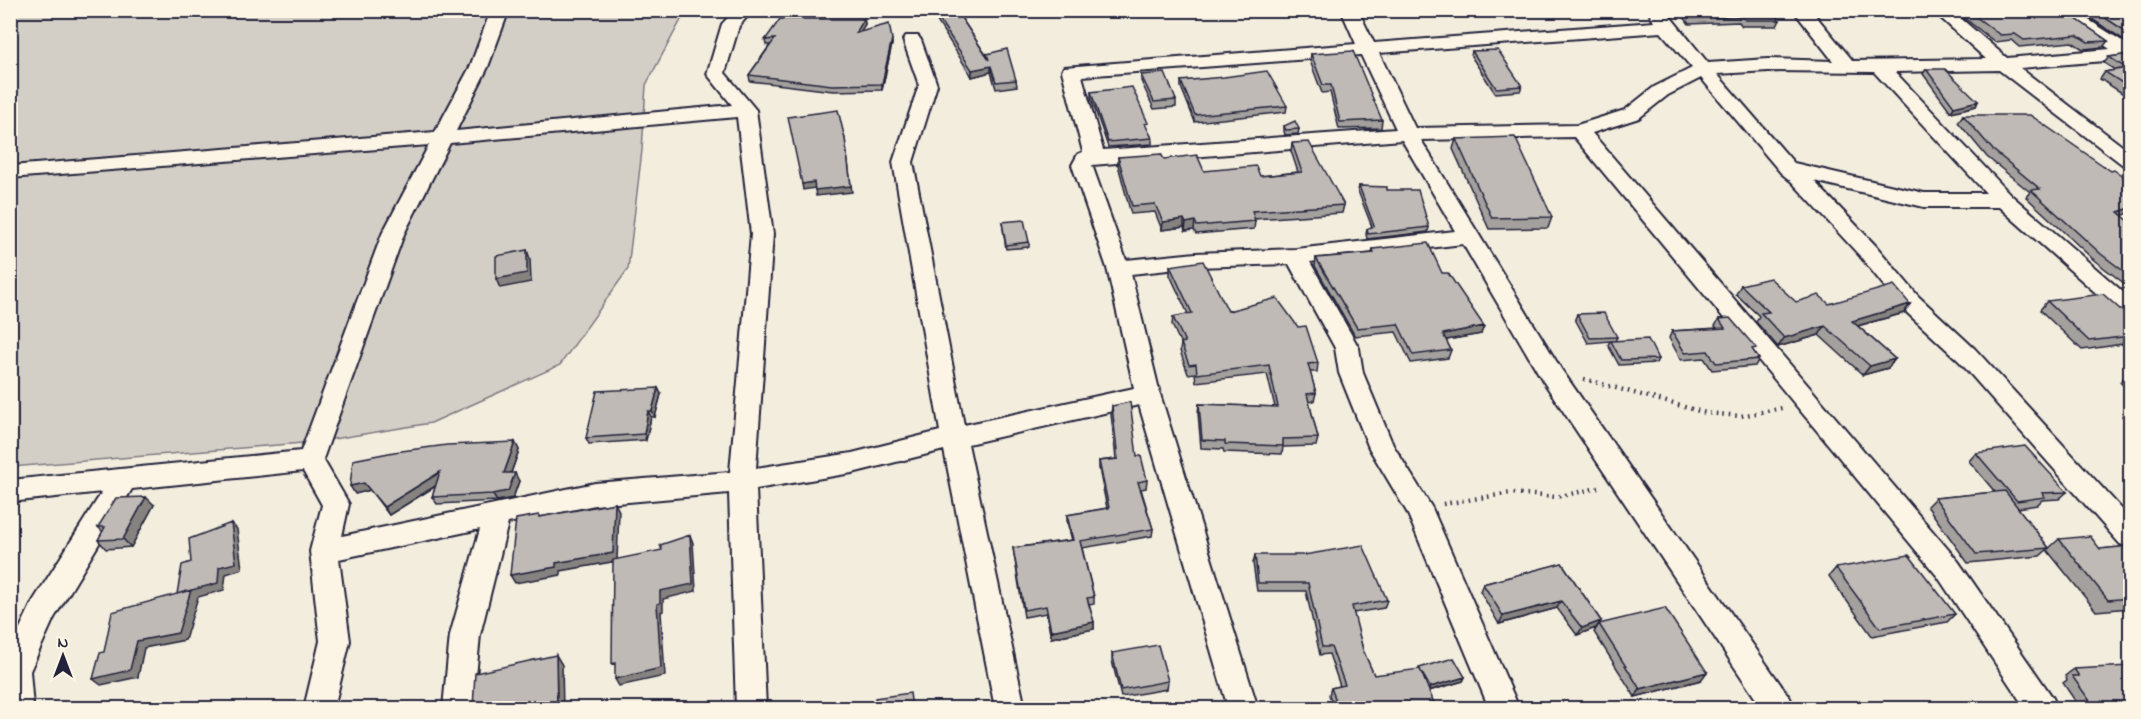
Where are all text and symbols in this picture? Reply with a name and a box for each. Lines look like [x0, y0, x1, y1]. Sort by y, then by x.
north arrow [33, 626, 93, 686]
text: N [58, 631, 69, 655]

